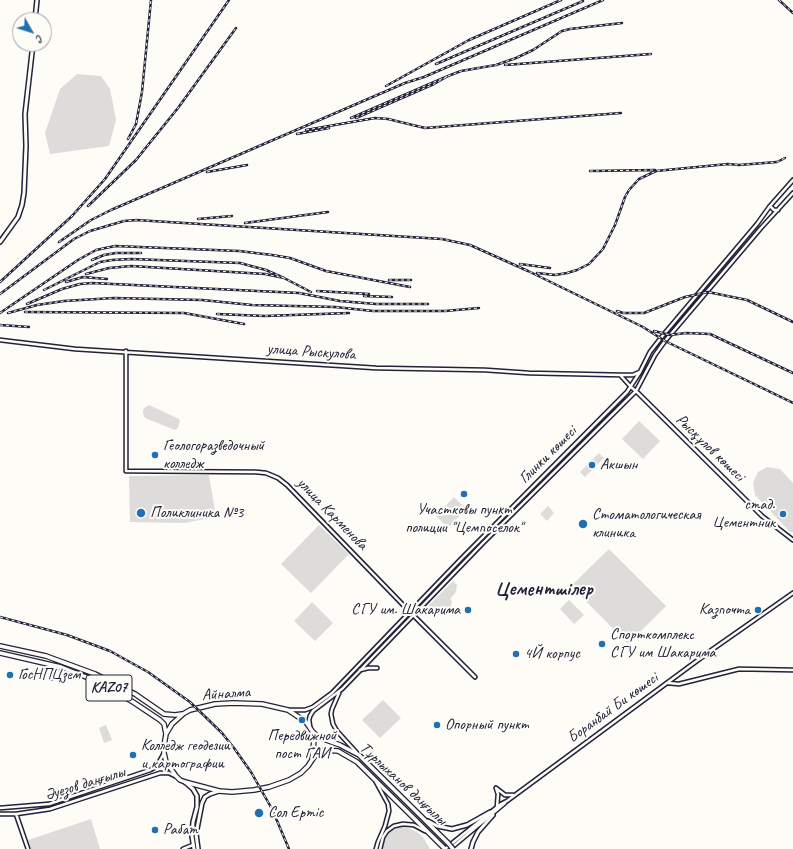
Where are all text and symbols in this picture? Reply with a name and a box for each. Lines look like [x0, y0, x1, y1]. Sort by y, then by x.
north arrow [12, 12, 52, 52]
text: С [33, 32, 48, 45]
street label: улица Рыскулова [266, 339, 356, 365]
street label: Рысқұлов көшесі [671, 410, 749, 486]
street label: Глинки көшесі [515, 422, 581, 488]
place label: Геологоразведочный колледж [163, 436, 264, 474]
marker: Геологоразведочный колледж [150, 450, 160, 460]
place label: Акшын [600, 455, 637, 475]
marker: Акшын [587, 460, 597, 470]
street label: улица Карменова [293, 474, 371, 554]
marker: Участковы пункт полиции "Цемпоселок" [459, 489, 469, 499]
place label: стад. Цементник [712, 495, 775, 533]
place label: Участковы пункт полиции "Цемпоселок" [405, 500, 523, 538]
place label: Поликлиника №3 [150, 503, 243, 523]
place label: Стоматологическая клиника [592, 505, 700, 543]
marker: Поликлиника №3 [135, 507, 147, 519]
marker: стад. Цементник [778, 509, 788, 519]
marker: Стоматологическая клиника [577, 518, 589, 530]
district label: Цементшілер [495, 578, 593, 602]
place label: СГУ им. Шакарима [351, 600, 460, 620]
place label: Казпочта [699, 600, 750, 620]
marker: СГУ им. Шакарима [463, 605, 473, 615]
marker: Казпочта [753, 605, 763, 615]
place label: Спорткомплекс СГУ им Шакарима [610, 625, 716, 663]
marker: Спорткомплекс СГУ им Шакарима [597, 639, 607, 649]
place label: 4Й корпус [524, 644, 580, 664]
marker: 4Й корпус [511, 649, 521, 659]
place label: ГосНПЦзем [18, 665, 80, 685]
street label: Боранбай Би көшесі [564, 669, 662, 747]
marker: ГосНПЦзем [5, 670, 15, 680]
road number: KAZ07 [86, 675, 132, 701]
street label: Айналма [201, 683, 251, 705]
marker: Передвижной пост ГАИ [297, 715, 307, 725]
place label: Опорный пункт [445, 715, 528, 735]
marker: Опорный пункт [432, 720, 442, 730]
place label: Передвижной пост ГАИ [268, 726, 336, 764]
place label: Колледж геодезии и картографии [141, 736, 230, 774]
street label: Тұрлыханов даңғылы [355, 739, 451, 829]
marker: Колледж геодезии и картографии [128, 750, 138, 760]
street label: Әуезов даңғылы [43, 763, 127, 805]
place label: Сол Ертіс [268, 803, 324, 823]
marker: Сол Ертіс [253, 807, 265, 819]
place label: Рабат [163, 820, 198, 840]
marker: Рабат [150, 825, 160, 835]

